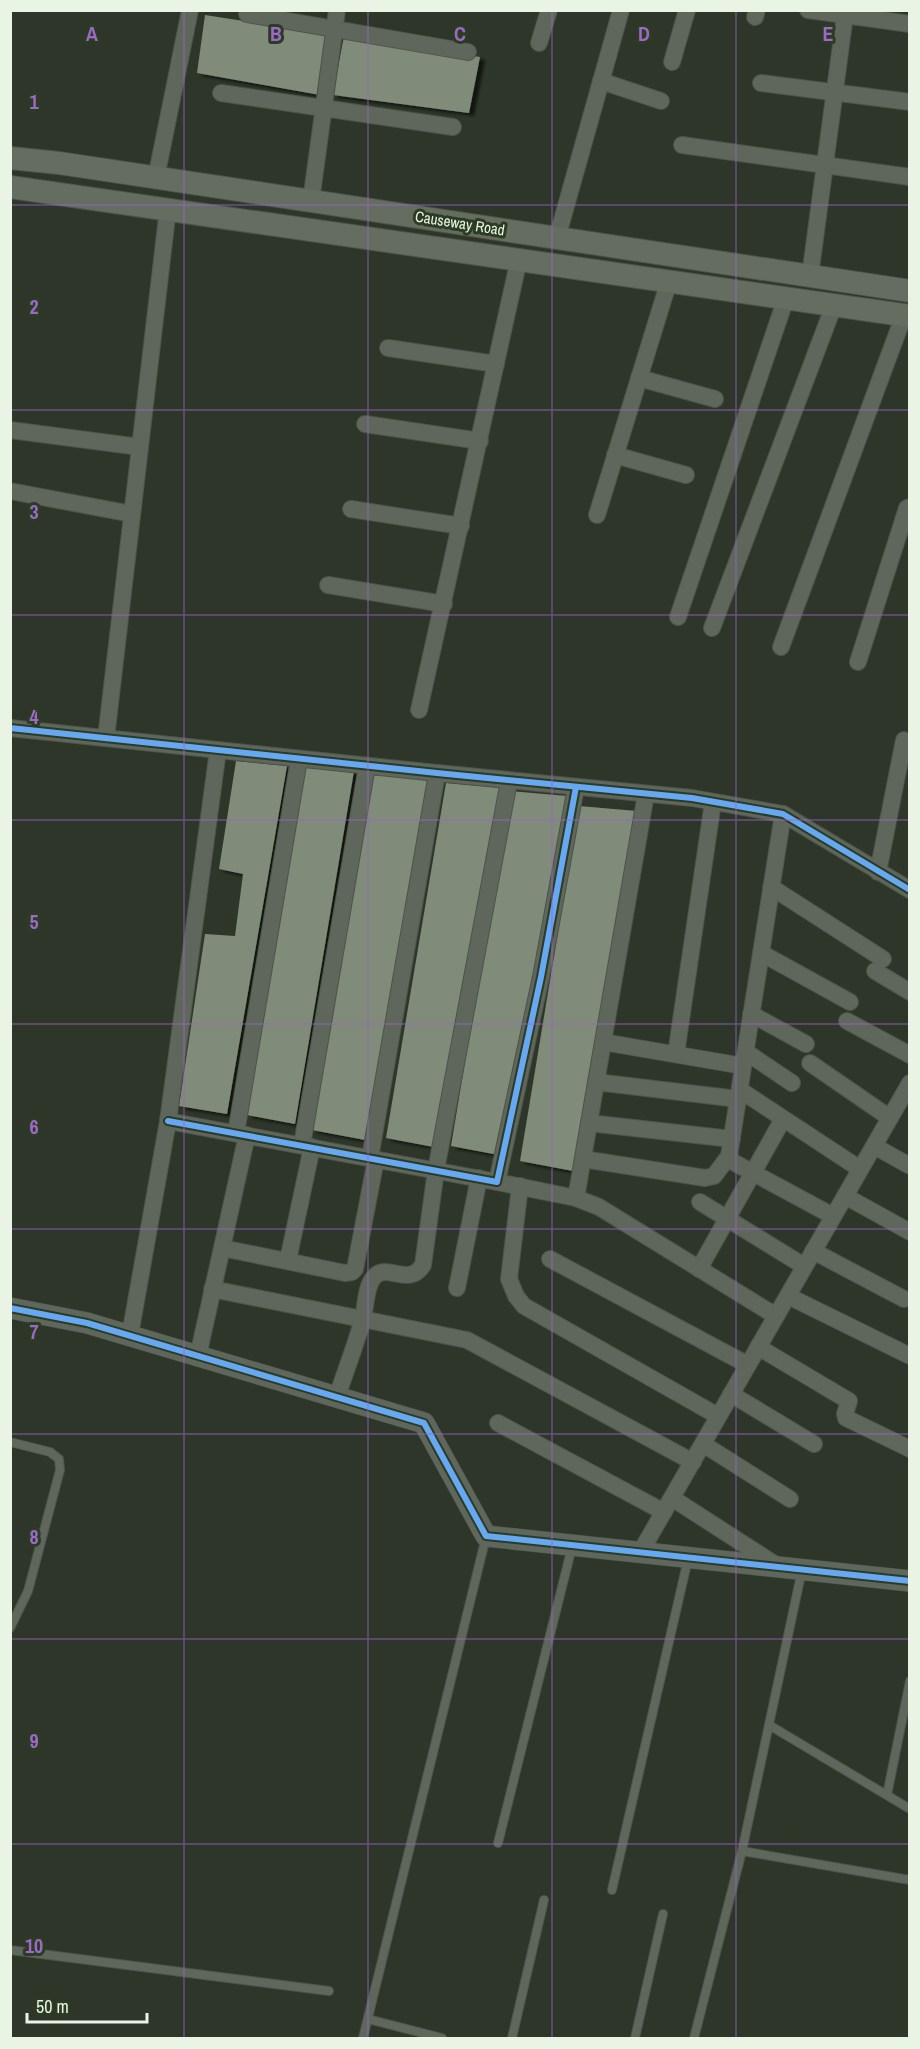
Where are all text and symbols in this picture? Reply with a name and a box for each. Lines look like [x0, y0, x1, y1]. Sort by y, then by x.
text: A [86, 20, 98, 47]
text: B [270, 20, 282, 47]
text: C [454, 20, 466, 47]
text: D [638, 20, 650, 47]
text: E [823, 20, 834, 47]
text: 1 [29, 88, 39, 115]
street label: Causeway Road [414, 206, 506, 240]
text: 2 [29, 293, 39, 320]
text: 3 [29, 498, 39, 525]
text: 4 [29, 703, 39, 730]
text: 5 [29, 908, 39, 935]
text: 6 [29, 1113, 39, 1140]
text: 7 [29, 1318, 39, 1345]
text: 8 [29, 1523, 39, 1550]
text: 9 [29, 1727, 39, 1754]
text: 10 [25, 1932, 43, 1959]
scale bar [27, 1986, 147, 2024]
text: 50 m [36, 1994, 69, 2019]

